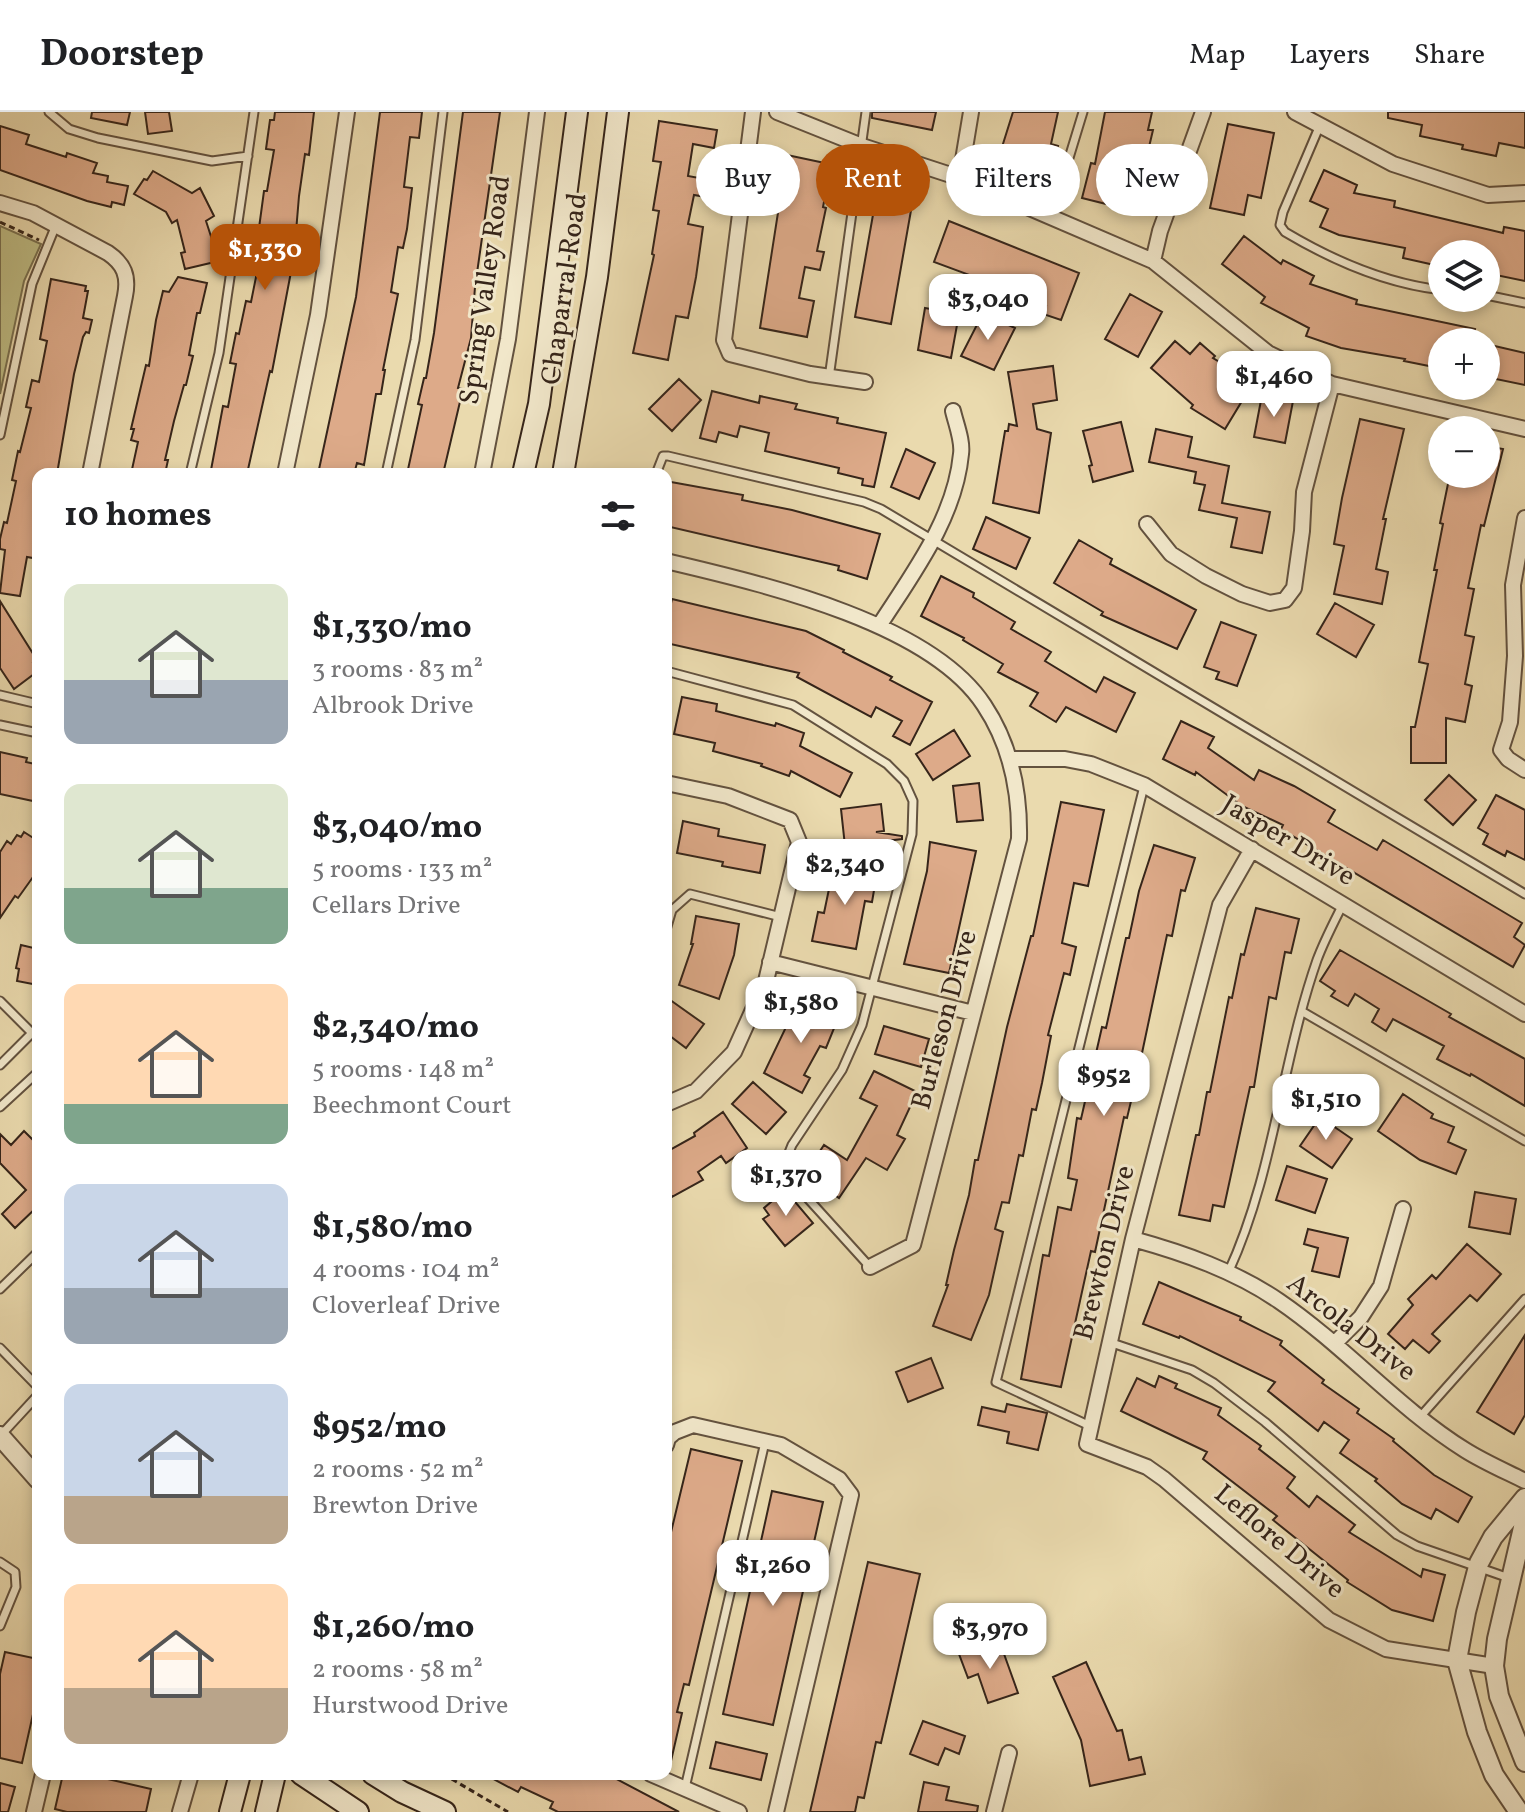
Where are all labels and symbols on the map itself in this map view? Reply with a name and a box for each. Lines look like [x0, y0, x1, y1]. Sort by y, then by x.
street label: Spring Valley Road [451, 173, 521, 407]
street label: Chaparral Road [532, 190, 598, 388]
pin: $1,330 [200, 224, 330, 292]
pin: $3,040 [923, 274, 1053, 342]
pin: $1,460 [1209, 351, 1339, 419]
street label: Jasper Drive [1214, 786, 1362, 896]
pin: $2,340 [780, 839, 910, 907]
street label: Burleson Drive [902, 926, 988, 1114]
pin: $1,580 [736, 977, 866, 1045]
pin: $952 [1057, 1050, 1151, 1118]
pin: $1,510 [1261, 1074, 1391, 1142]
pin: $1,370 [721, 1150, 851, 1218]
street label: Brewton Drive [1064, 1161, 1146, 1345]
street label: Arcola Drive [1278, 1265, 1424, 1391]
street label: Leflore Drive [1205, 1476, 1353, 1608]
pin: $1,260 [708, 1540, 838, 1608]
pin: $3,970 [925, 1603, 1055, 1671]

